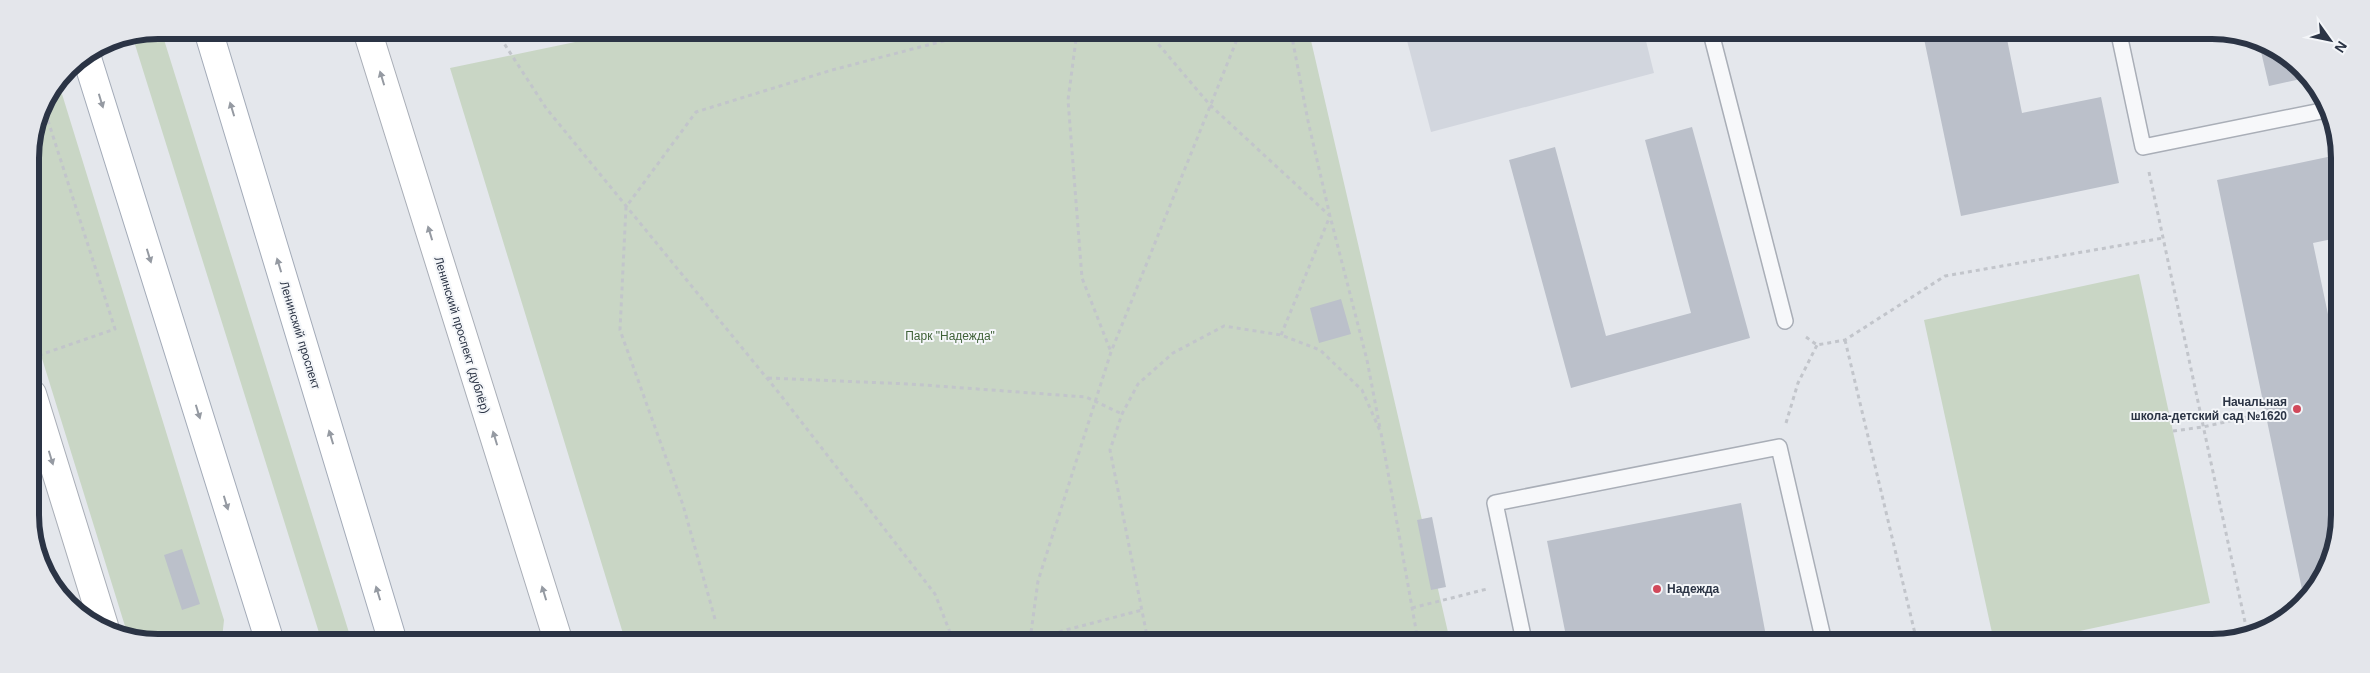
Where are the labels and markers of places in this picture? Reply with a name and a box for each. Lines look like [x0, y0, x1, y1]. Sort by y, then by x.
place label: Начальная школа-детский сад №1620 [2131, 395, 2287, 423]
marker: Начальная школа-детский сад №1620 [2291, 403, 2303, 415]
place label: Надежда [1667, 582, 1720, 596]
marker: Надежда [1651, 583, 1663, 595]

